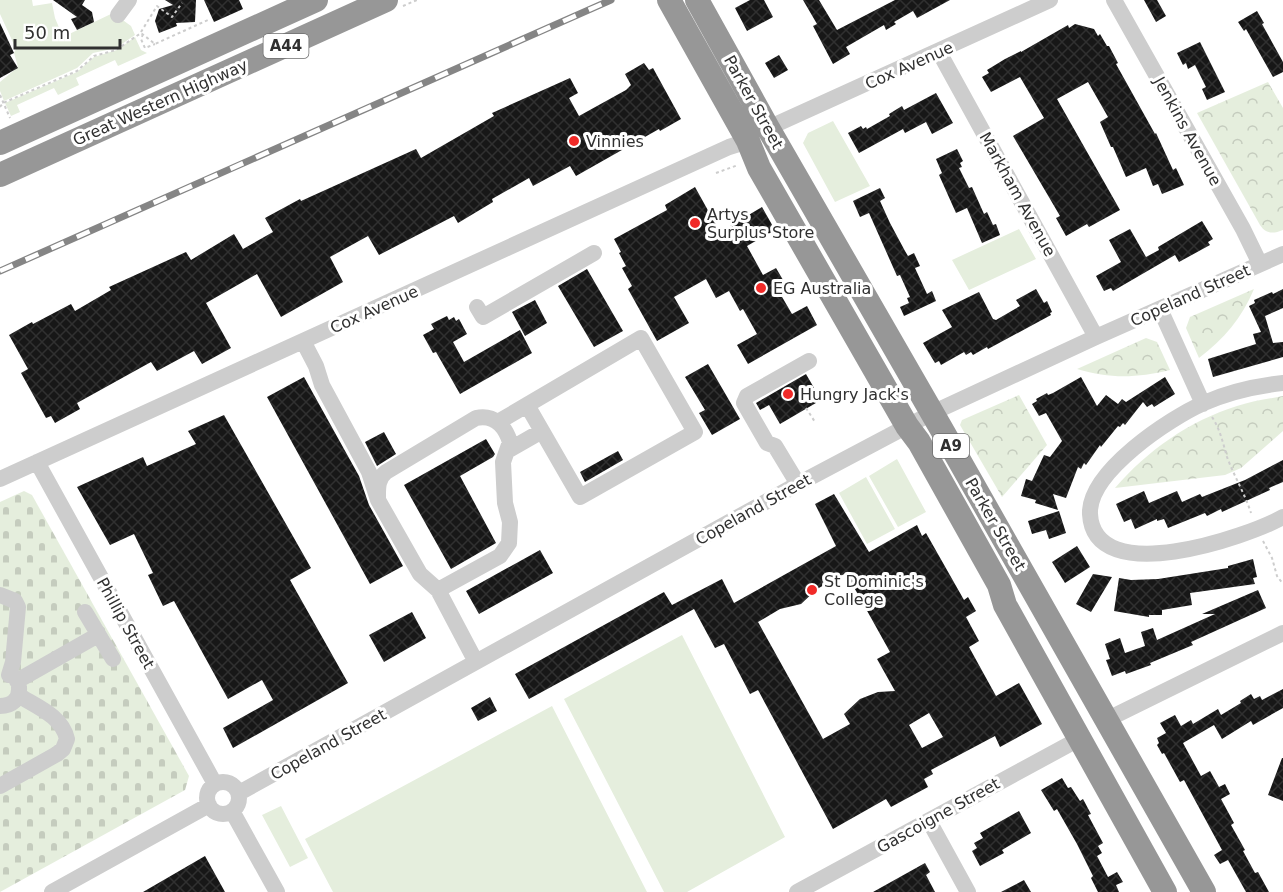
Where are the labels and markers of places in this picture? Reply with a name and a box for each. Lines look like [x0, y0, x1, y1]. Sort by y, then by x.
place label: Vinnies [586, 132, 644, 151]
marker: Vinnies [567, 134, 581, 148]
place label: Artys Surplus Store [707, 205, 814, 242]
marker: Artys Surplus Store [688, 216, 702, 230]
place label: EG Australia [773, 279, 871, 298]
marker: EG Australia [754, 281, 768, 295]
place label: Hungry Jack's [800, 385, 909, 404]
marker: Hungry Jack's [781, 387, 795, 401]
place label: St Dominic's College [824, 572, 924, 609]
marker: St Dominic's College [805, 583, 819, 597]

